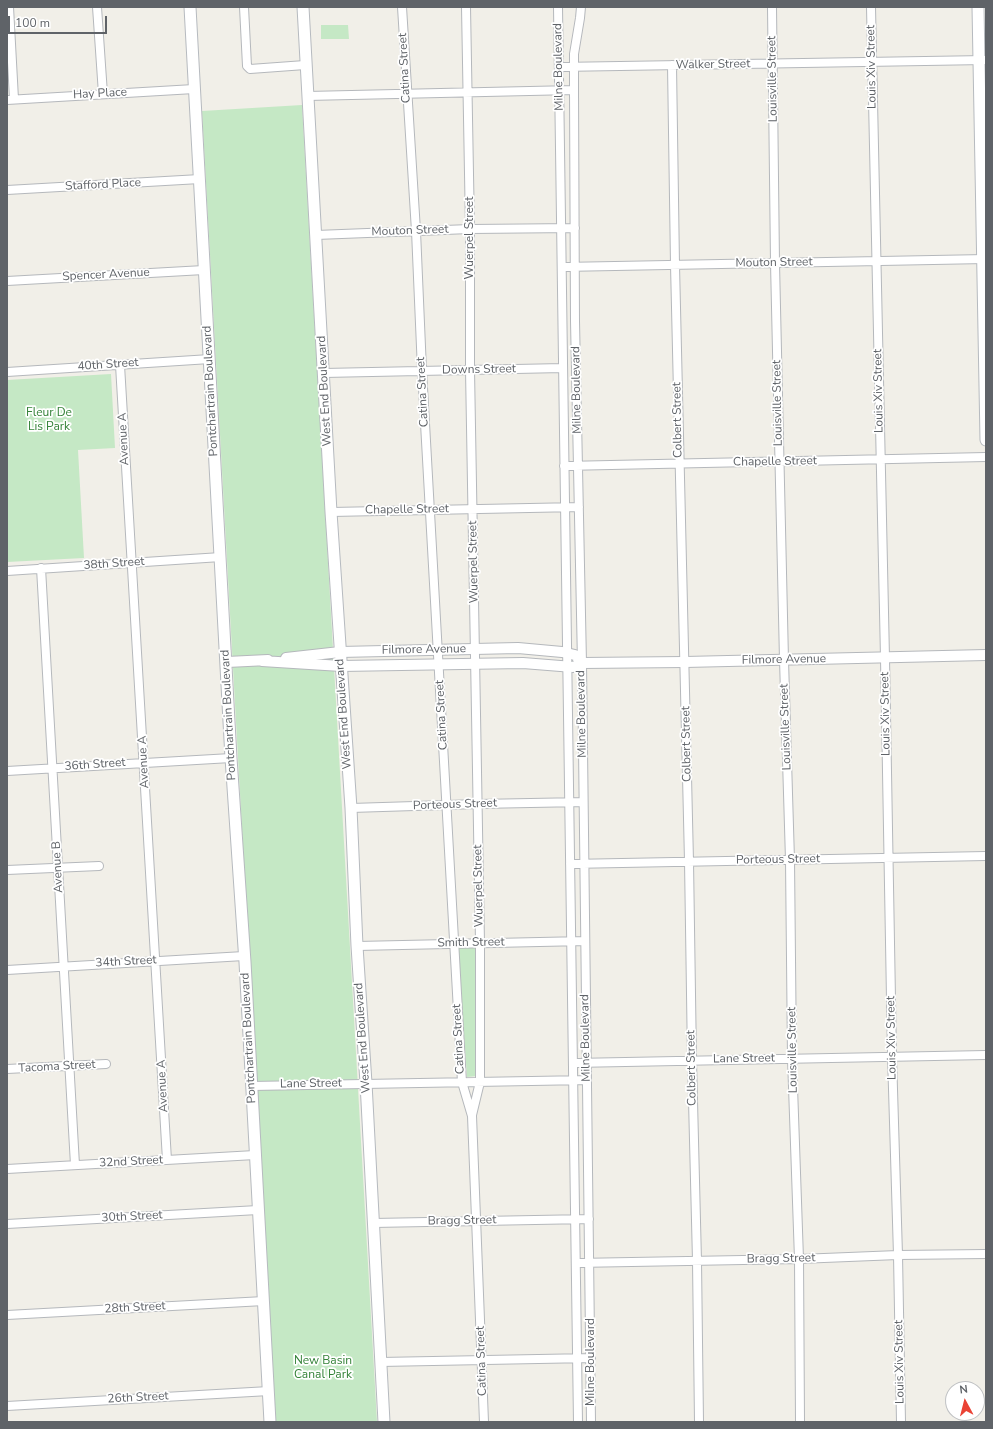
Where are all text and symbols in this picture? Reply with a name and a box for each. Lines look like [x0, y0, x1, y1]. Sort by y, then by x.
scale bar [10, 8, 109, 34]
text: 100 m [15, 15, 50, 31]
street label: Milne Boulevard [551, 23, 567, 111]
street label: Louis Xiv Street [864, 25, 880, 109]
street label: Catina Street [396, 33, 414, 103]
street label: Louisville Street [765, 36, 781, 122]
street label: Walker Street [675, 57, 751, 73]
street label: Hay Place [73, 85, 127, 103]
street label: Stafford Place [65, 176, 141, 194]
street label: Wuerpel Street [463, 197, 477, 279]
street label: Mouton Street [371, 222, 449, 240]
street label: Mouton Street [735, 255, 813, 271]
street label: Spencer Avenue [62, 266, 150, 284]
street label: Pontchartrain Boulevard [200, 325, 222, 457]
street label: West End Boulevard [315, 335, 335, 447]
street label: Milne Boulevard [569, 346, 585, 434]
street label: Louis Xiv Street [871, 349, 887, 433]
street label: 40th Street [77, 356, 139, 374]
street label: Catina Street [414, 357, 432, 427]
street label: Louisville Street [770, 360, 786, 446]
street label: Downs Street [442, 362, 516, 378]
street label: Colbert Street [670, 382, 686, 458]
park label: Fleur De Lis Park [26, 406, 72, 434]
street label: Avenue A [115, 412, 133, 466]
street label: Chapelle Street [733, 454, 817, 470]
street label: Chapelle Street [365, 502, 449, 518]
street label: Wuerpel Street [466, 520, 482, 604]
street label: 38th Street [83, 555, 145, 573]
street label: Filmore Avenue [382, 642, 466, 658]
street label: Pontchartrain Boulevard [218, 649, 240, 781]
street label: Filmore Avenue [742, 652, 826, 668]
street label: West End Boulevard [333, 658, 355, 770]
street label: Milne Boulevard [574, 670, 590, 758]
street label: Louis Xiv Street [878, 672, 894, 756]
street label: Catina Street [433, 680, 451, 750]
street label: Louisville Street [777, 684, 795, 770]
street label: Colbert Street [679, 706, 695, 782]
street label: Avenue A [135, 735, 153, 789]
street label: 36th Street [64, 756, 126, 774]
street label: Porteous Street [413, 796, 497, 814]
street label: Avenue B [49, 841, 67, 893]
street label: Wuerpel Street [471, 844, 487, 928]
street label: Porteous Street [736, 852, 820, 868]
street label: Smith Street [437, 935, 505, 951]
street label: 34th Street [95, 953, 157, 971]
street label: Pontchartrain Boulevard [238, 972, 260, 1104]
street label: West End Boulevard [352, 982, 374, 1094]
street label: Milne Boulevard [578, 994, 594, 1082]
street label: Louis Xiv Street [884, 996, 900, 1080]
street label: Catina Street [450, 1004, 468, 1074]
street label: Louisville Street [785, 1007, 801, 1093]
street label: Colbert Street [684, 1030, 700, 1106]
street label: Lane Street [713, 1051, 775, 1067]
street label: Tacoma Street [18, 1058, 96, 1076]
street label: Avenue A [154, 1059, 172, 1113]
street label: Lane Street [280, 1076, 342, 1092]
street label: 32nd Street [99, 1153, 163, 1171]
street label: 30th Street [101, 1208, 163, 1226]
street label: Bragg Street [428, 1213, 496, 1229]
street label: Bragg Street [747, 1251, 815, 1267]
street label: 28th Street [104, 1299, 166, 1317]
street label: Milne Boulevard [584, 1318, 598, 1406]
street label: Louis Xiv Street [892, 1320, 908, 1404]
street label: Catina Street [474, 1326, 490, 1396]
park label: New Basin Canal Park [294, 1354, 352, 1382]
north arrow [945, 1381, 985, 1421]
text: N [959, 1382, 969, 1398]
street label: 26th Street [107, 1389, 169, 1407]

